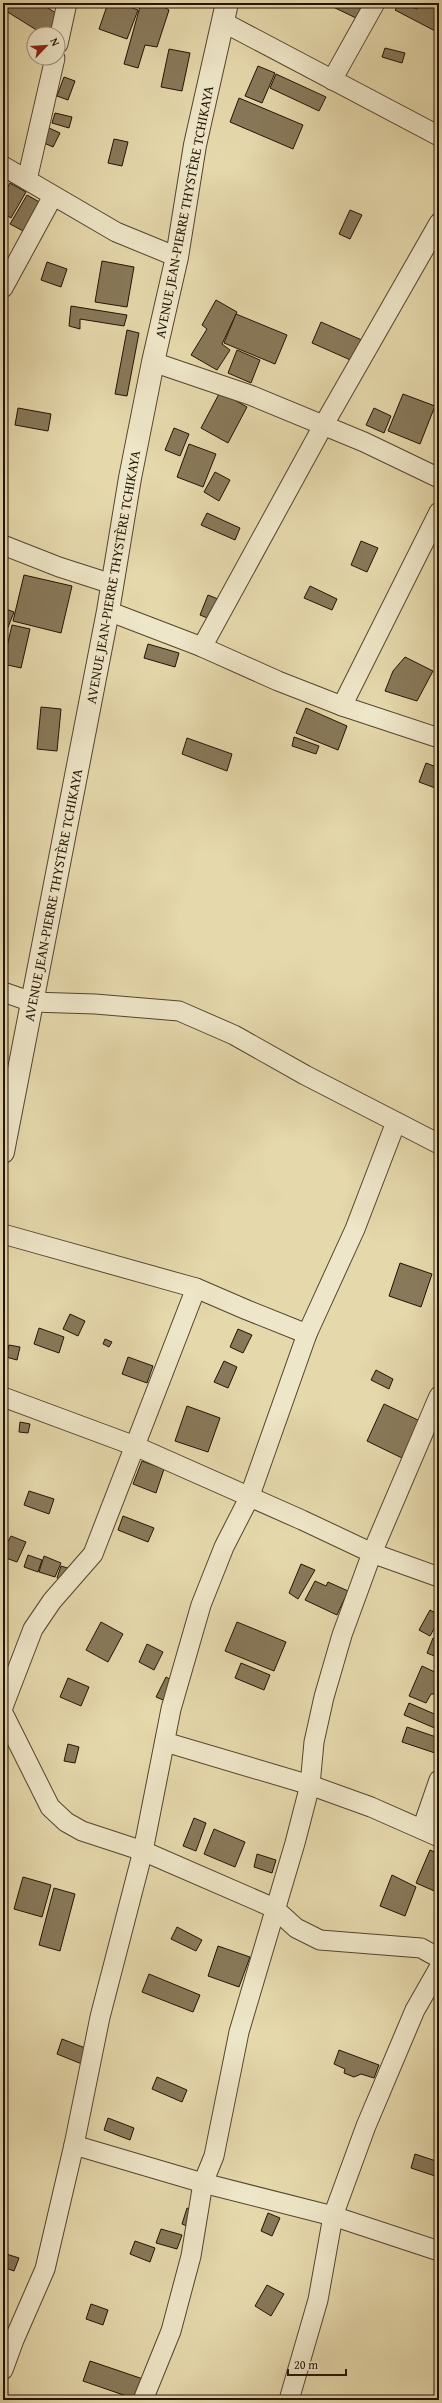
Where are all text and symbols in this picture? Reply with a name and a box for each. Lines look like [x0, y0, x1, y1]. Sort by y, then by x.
north arrow [26, 26, 66, 66]
text: N [46, 35, 64, 49]
street label: AVENUE JEAN-PIERRE THYSTÈRE TCHIKAYA [150, 83, 218, 340]
street label: AVENUE JEAN-PIERRE THYSTÈRE TCHIKAYA [81, 448, 145, 705]
street label: AVENUE JEAN-PIERRE THYSTÈRE TCHIKAYA [19, 766, 87, 1023]
scale bar [288, 2351, 346, 2377]
text: 20 m [294, 2356, 318, 2373]

